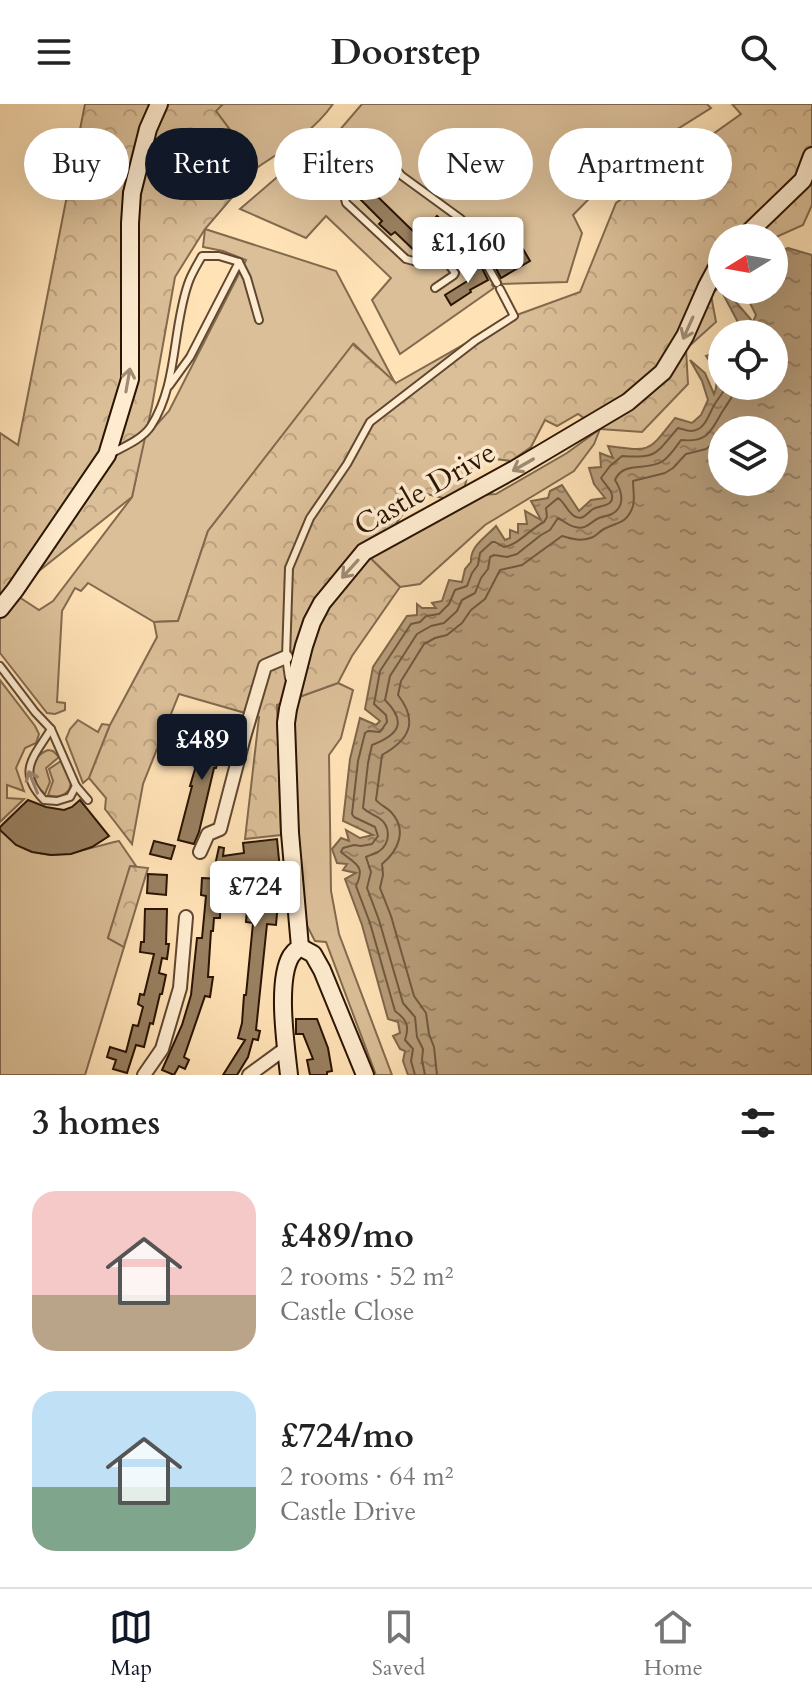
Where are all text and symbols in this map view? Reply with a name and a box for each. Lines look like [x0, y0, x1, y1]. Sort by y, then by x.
text: Doorstep [331, 28, 481, 77]
icon: menu [32, 30, 76, 74]
icon: search [736, 30, 780, 74]
chip: Buy [24, 128, 129, 200]
chip: Rent [145, 128, 258, 200]
chip: Filters [274, 128, 402, 200]
chip: New [418, 128, 533, 200]
chip: Apartment [549, 128, 732, 200]
pin: £1,160 [403, 217, 533, 285]
north arrow [708, 224, 788, 304]
map controls [708, 224, 788, 496]
text: £1,160 [431, 225, 505, 260]
one-way arrow [679, 315, 694, 340]
button: locate [708, 320, 788, 400]
one-way arrow [121, 368, 136, 394]
button: layers [708, 416, 788, 496]
street label: Castle Drive [347, 432, 503, 546]
one-way arrow [512, 457, 535, 473]
one-way arrow [341, 558, 359, 578]
pin: £489 [155, 714, 249, 782]
text: £489 [175, 722, 229, 757]
one-way arrow [25, 770, 40, 794]
pin: £724 [208, 861, 302, 929]
text: £724 [228, 869, 282, 904]
text: 3 homes [32, 1100, 160, 1146]
icon: filters [736, 1101, 780, 1145]
text: £489/mo [280, 1213, 414, 1259]
icon: home [96, 1223, 192, 1319]
text: 2 rooms · 52 m² [280, 1259, 453, 1294]
text: Castle Close [280, 1294, 414, 1329]
text: £724/mo [280, 1413, 414, 1459]
icon: home [96, 1423, 192, 1519]
text: 2 rooms · 64 m² [280, 1459, 453, 1494]
text: Castle Drive [280, 1494, 416, 1529]
tab: Map [109, 1605, 153, 1683]
tab: Saved [372, 1605, 425, 1683]
tab: Home [644, 1605, 703, 1683]

